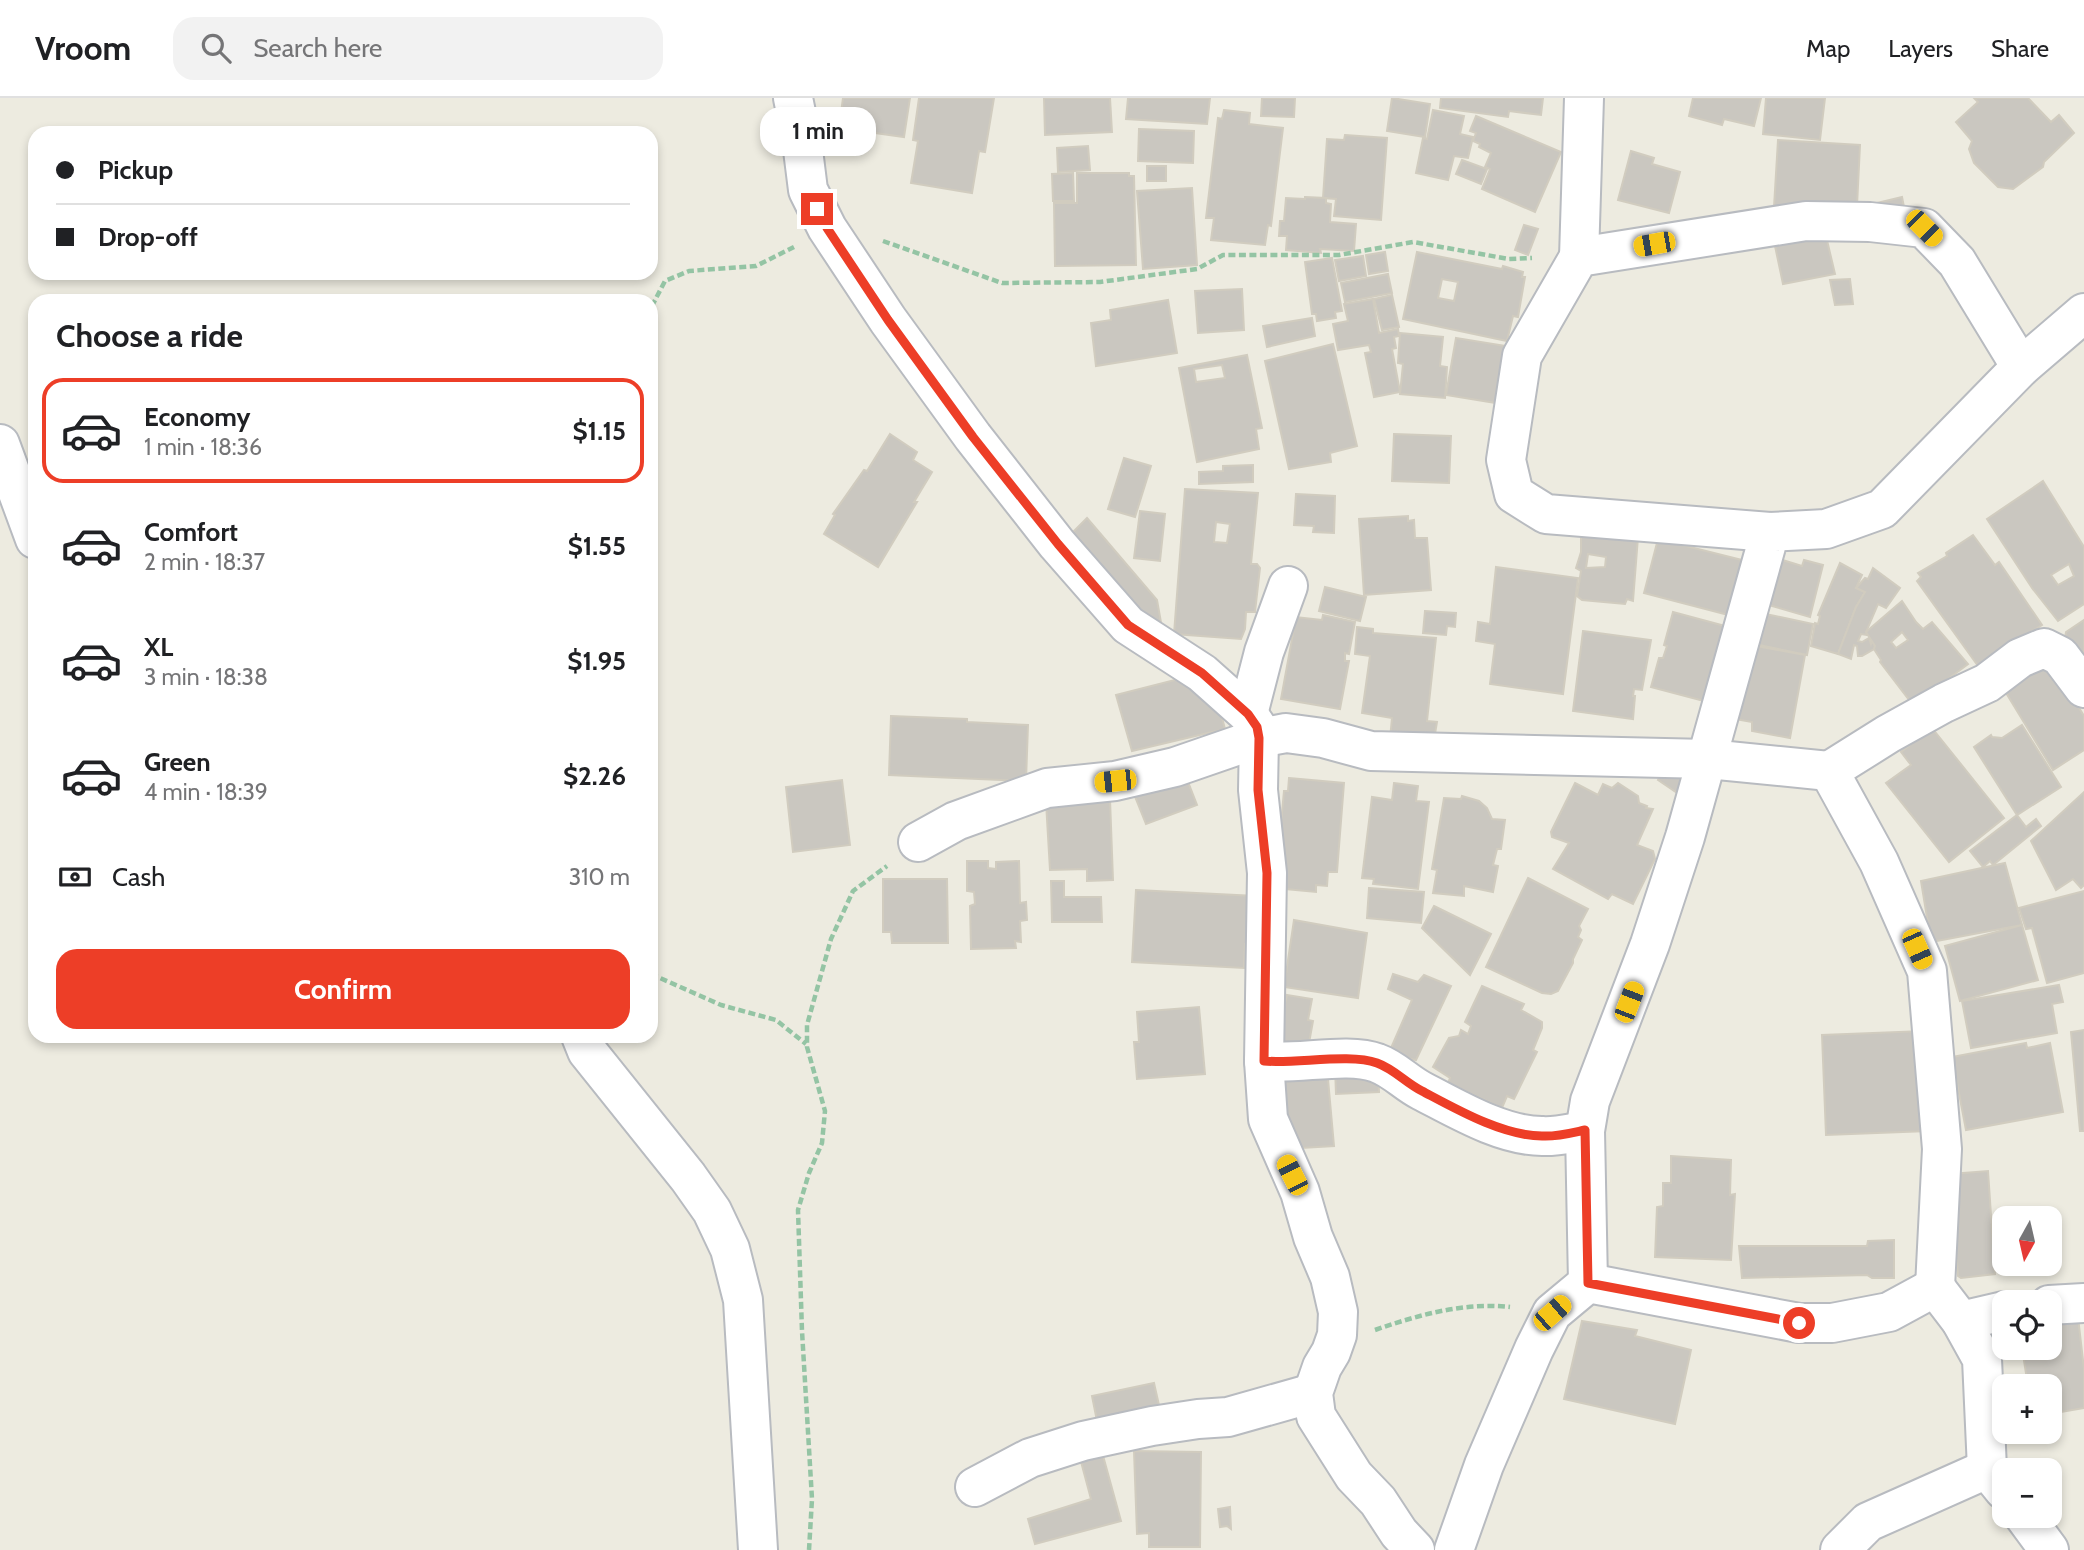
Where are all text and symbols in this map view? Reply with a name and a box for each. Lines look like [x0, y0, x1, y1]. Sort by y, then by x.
search box [173, 17, 663, 80]
text: Vroom [35, 28, 131, 68]
icon: search [197, 29, 235, 67]
text: Search here [253, 32, 382, 64]
text: Map [1806, 34, 1850, 63]
text: Layers [1888, 34, 1953, 63]
text: Share [1991, 34, 2049, 63]
callout: 1 min [759, 108, 875, 156]
text: 1 min [792, 117, 844, 145]
text: Pickup [98, 154, 173, 186]
route end [801, 193, 833, 225]
car [1902, 206, 1947, 250]
text: Drop-off [98, 221, 198, 253]
car [1632, 230, 1677, 258]
text: Choose a ride [56, 316, 243, 355]
icon: car [60, 399, 123, 462]
text: Economy [144, 401, 250, 433]
text: $1.15 [572, 415, 626, 447]
text: 1 min · 18:36 [144, 433, 262, 461]
icon: car [60, 514, 123, 577]
text: Comfort [144, 516, 238, 548]
text: $1.55 [568, 530, 626, 562]
text: 2 min · 18:37 [144, 548, 265, 576]
icon: car [60, 629, 123, 692]
text: XL [144, 631, 173, 663]
text: $1.95 [567, 645, 626, 677]
text: 3 min · 18:38 [144, 663, 268, 691]
icon: car [60, 744, 123, 807]
text: Green [144, 746, 211, 778]
text: $2.26 [563, 760, 626, 792]
car [1094, 768, 1137, 794]
text: 4 min · 18:39 [144, 778, 268, 806]
icon: cash [56, 858, 94, 896]
text: Cash [112, 861, 165, 893]
text: 310 m [569, 863, 630, 891]
car [1899, 926, 1936, 972]
button: Confirm [56, 949, 630, 1029]
car [1612, 979, 1647, 1025]
car [1274, 1152, 1311, 1198]
north arrow [1992, 1206, 2062, 1276]
map controls [1992, 1206, 2062, 1528]
button: locate [1992, 1290, 2062, 1360]
car [1530, 1291, 1575, 1335]
route start [1783, 1307, 1815, 1339]
button: + [1992, 1374, 2062, 1444]
button: − [1992, 1458, 2062, 1528]

